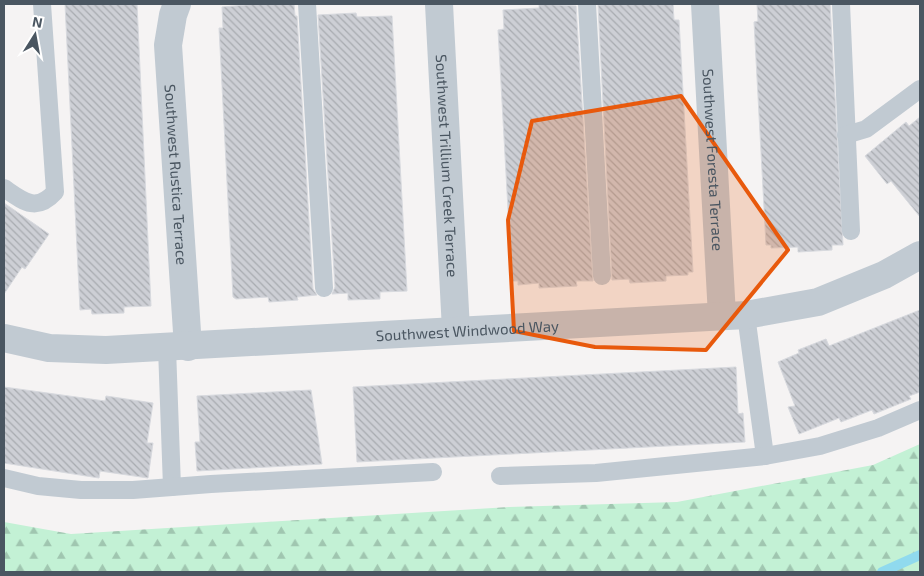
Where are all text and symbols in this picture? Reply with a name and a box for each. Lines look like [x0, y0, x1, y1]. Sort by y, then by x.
north arrow [10, 10, 60, 60]
text: N [31, 12, 44, 31]
street label: Southwest Trillium Creek Terrace [433, 54, 462, 278]
street label: Southwest Foresta Terrace [700, 68, 727, 251]
street label: Southwest Rustica Terrace [162, 84, 192, 266]
street label: Southwest Windwood Way [375, 316, 560, 344]

